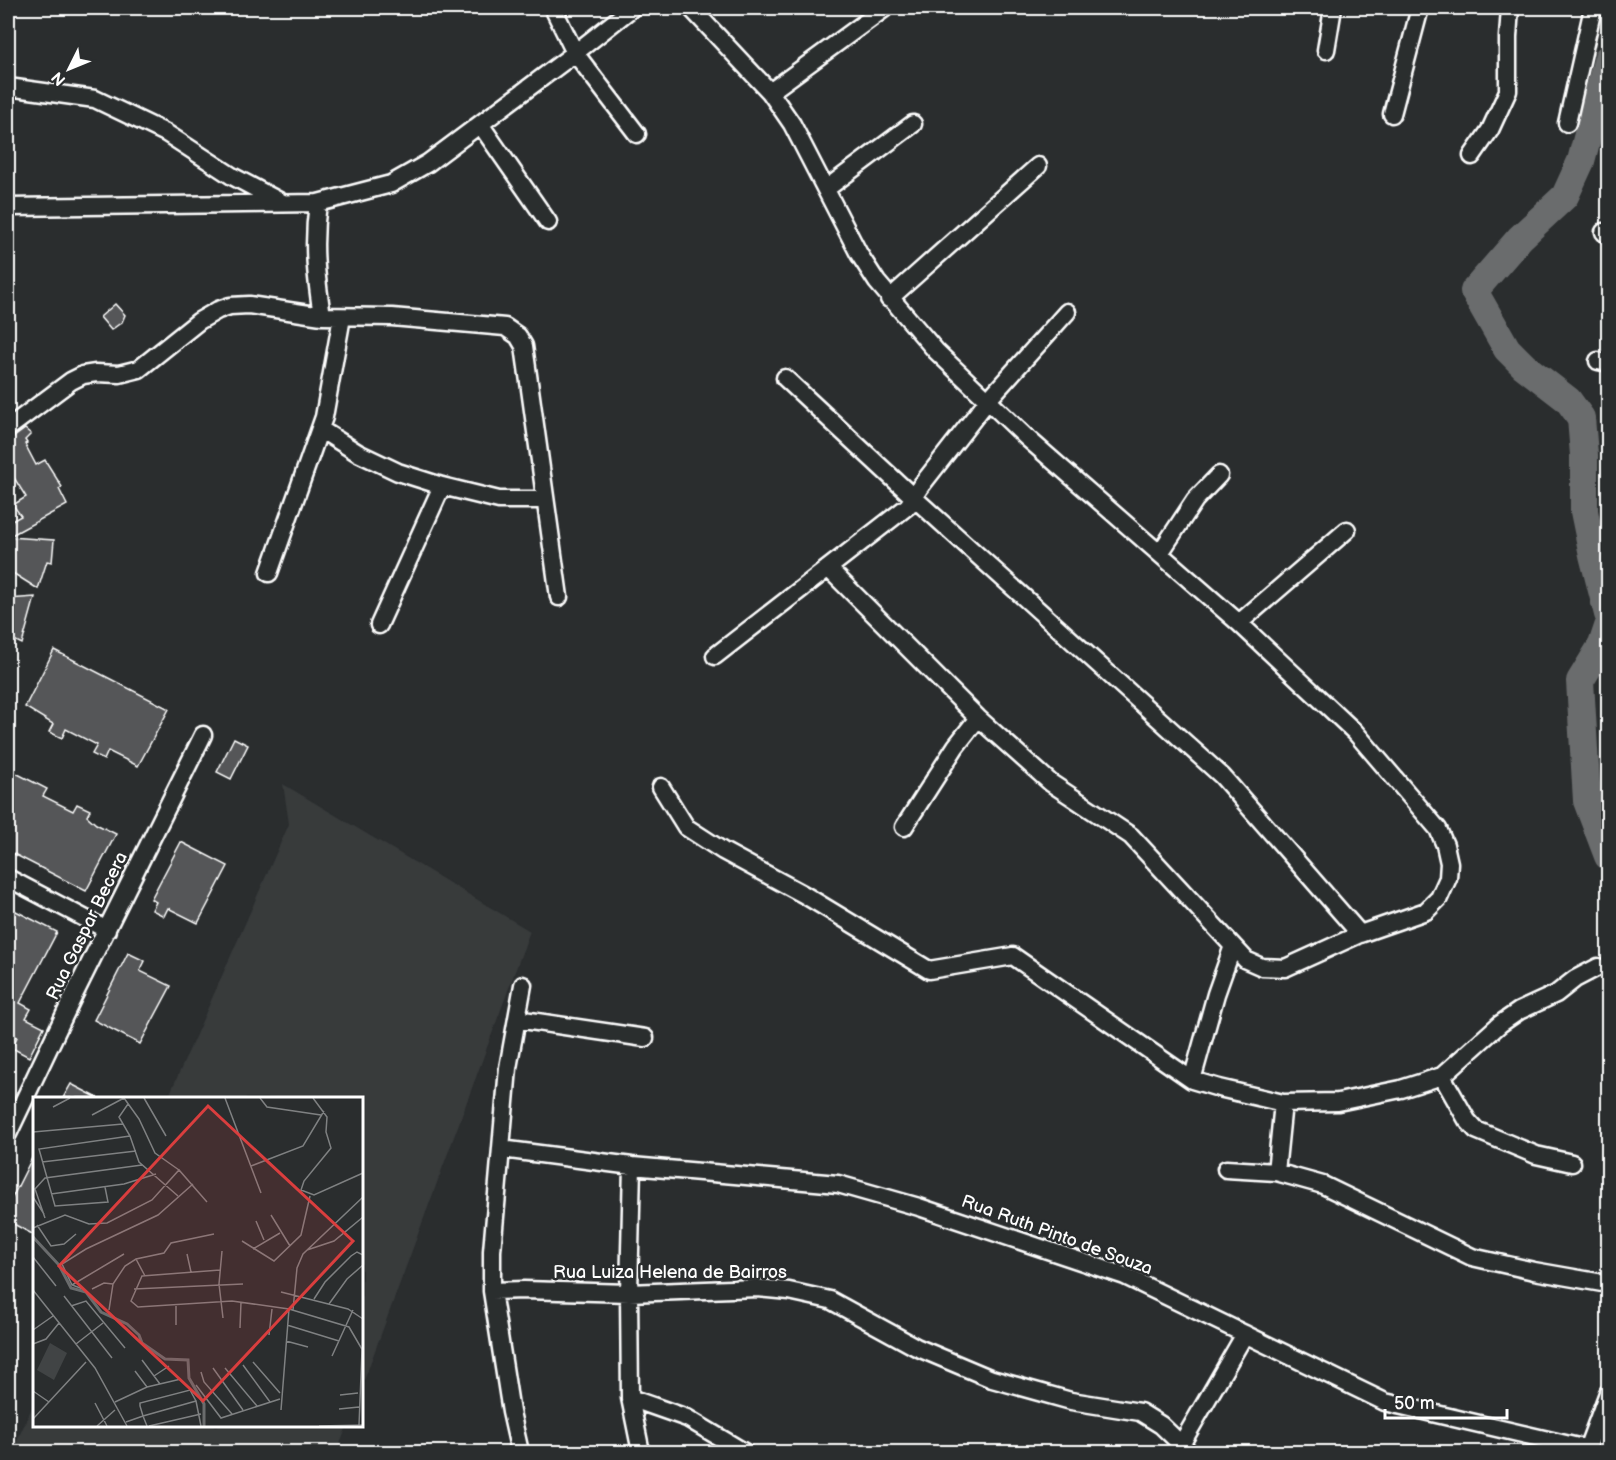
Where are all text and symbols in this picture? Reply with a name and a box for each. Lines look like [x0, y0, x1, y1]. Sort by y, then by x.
north arrow [39, 39, 99, 99]
text: N [48, 67, 70, 89]
street label: Rua Gaspar Becera [42, 849, 132, 1003]
inset map [33, 1097, 363, 1427]
street label: Rua Ruth Pinto de Souza [959, 1191, 1155, 1279]
street label: Rua Luiza Helena de Bairros [553, 1262, 787, 1283]
scale bar [1385, 1382, 1506, 1420]
text: 50 m [1394, 1393, 1435, 1414]

